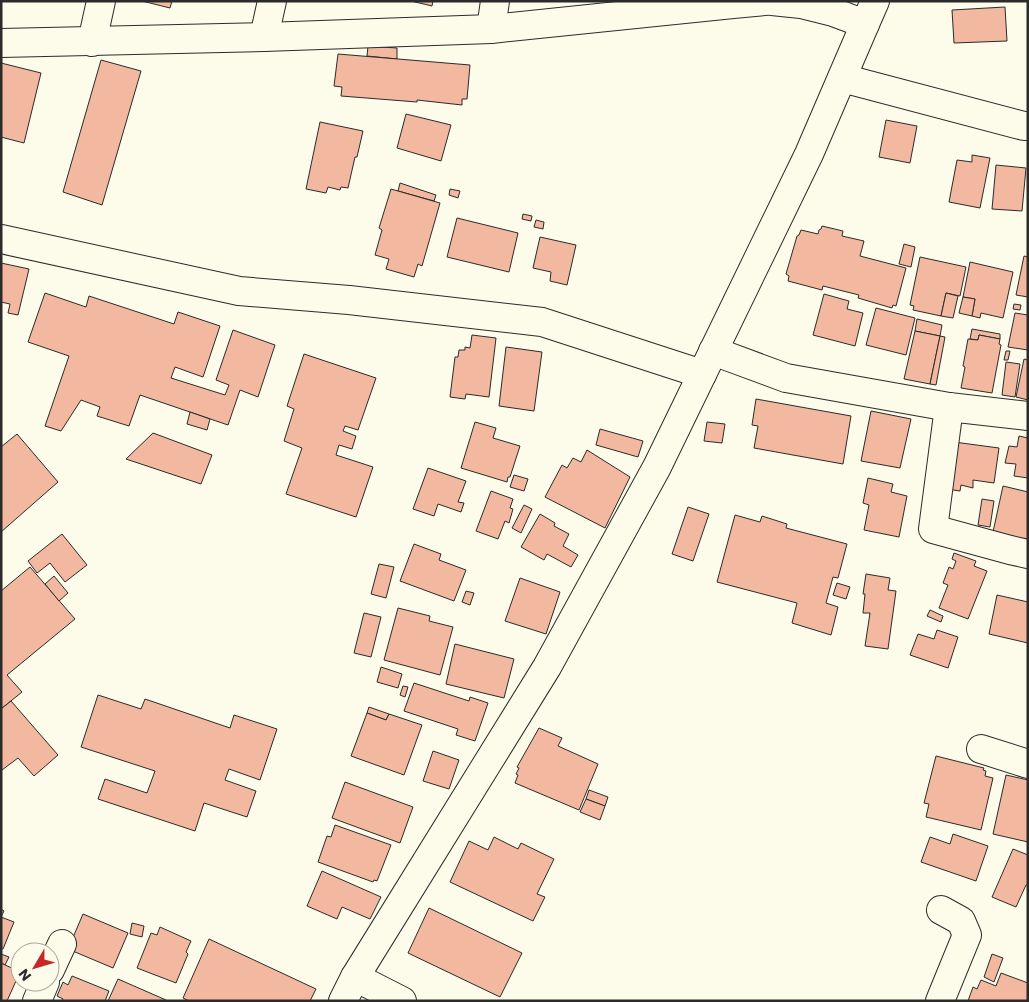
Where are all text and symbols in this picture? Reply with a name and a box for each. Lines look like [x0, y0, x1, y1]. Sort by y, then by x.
north arrow [10, 942, 60, 992]
text: N [14, 965, 36, 985]

